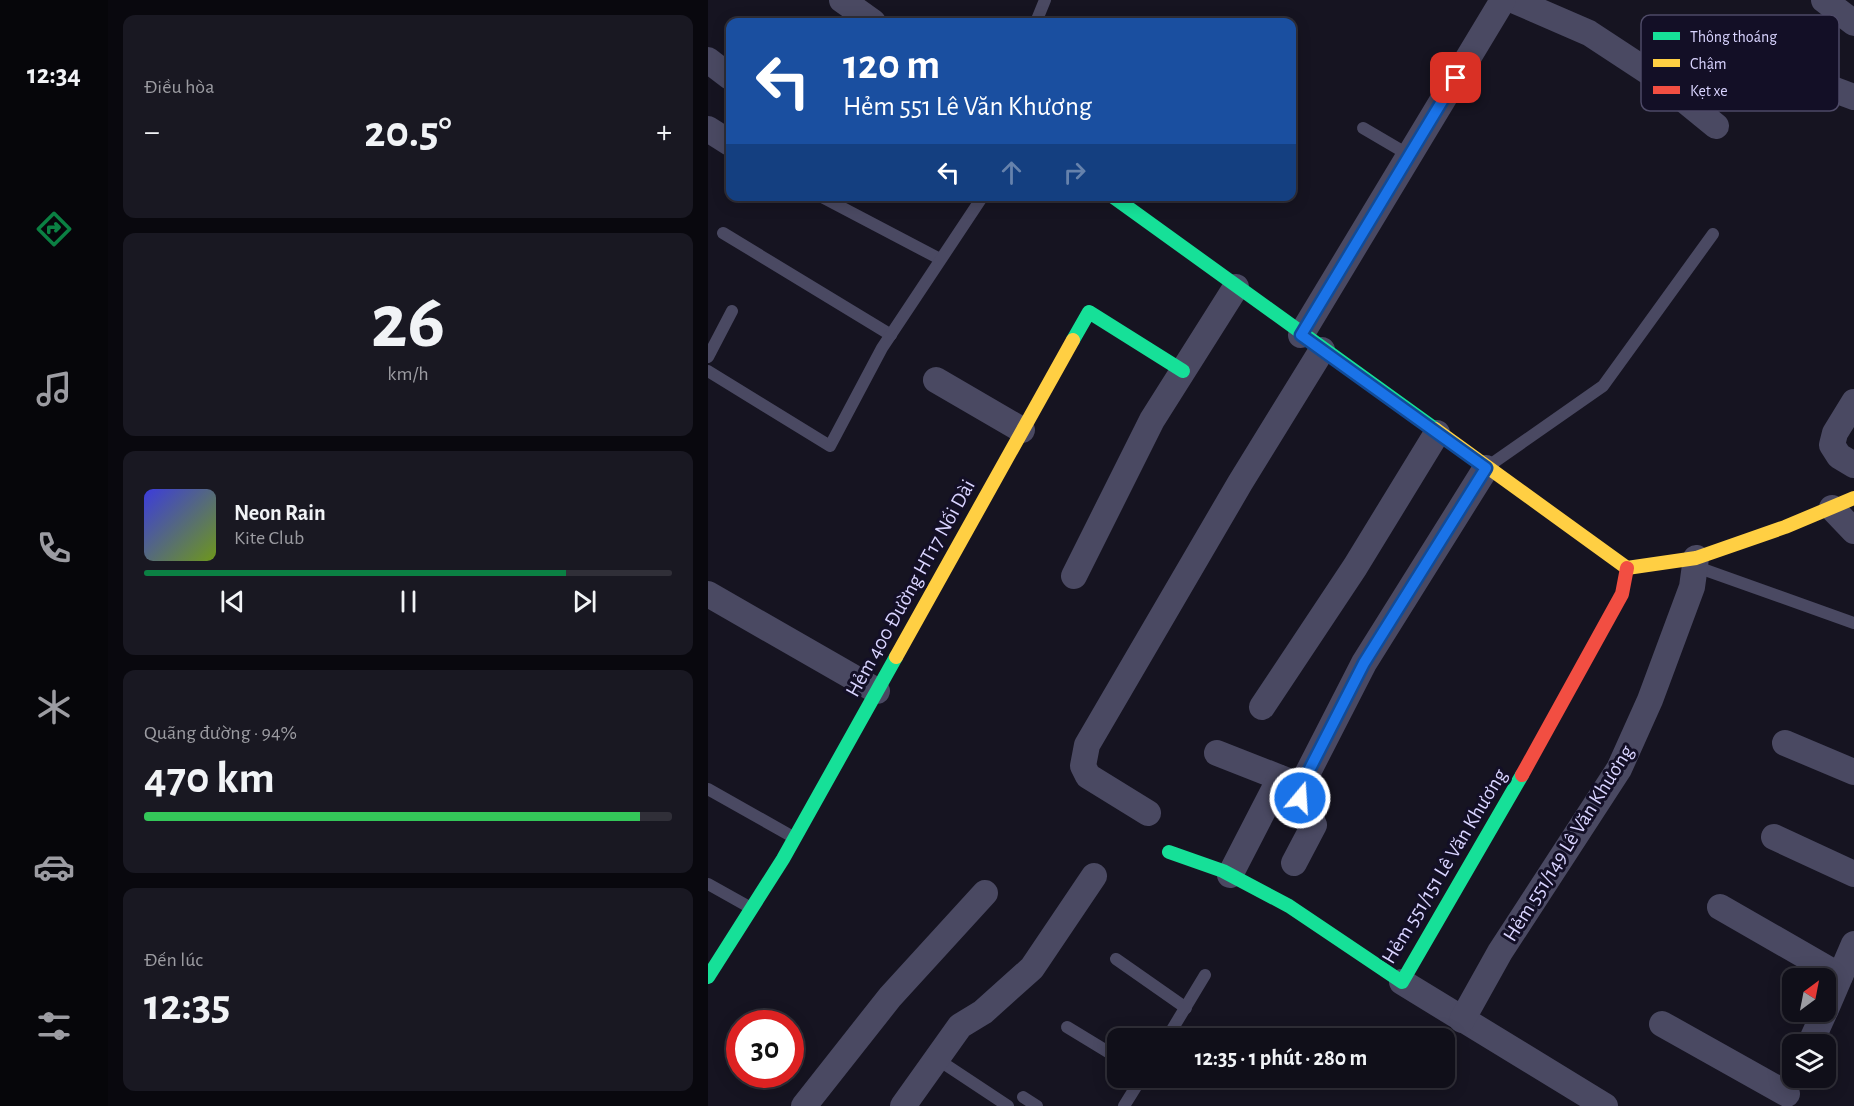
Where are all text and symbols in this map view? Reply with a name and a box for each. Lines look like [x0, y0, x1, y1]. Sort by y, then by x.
legend [1641, 15, 1839, 111]
text: Thông thoáng [1690, 29, 1777, 45]
icon: left [744, 42, 822, 120]
text: 120 m [843, 44, 940, 86]
pin [1430, 52, 1481, 103]
text: Chậm [1690, 56, 1727, 72]
text: 12:34 [27, 61, 81, 88]
icon: arrive [1439, 61, 1472, 94]
text: Điều hòa [144, 77, 214, 97]
text: Kẹt xe [1690, 83, 1728, 99]
text: Hẻm 551 Lê Văn Khương [843, 93, 1092, 120]
text: 20.5° [364, 110, 452, 155]
text: − [144, 116, 160, 149]
text: + [656, 116, 672, 149]
icon: left [932, 156, 965, 189]
icon: ahead [995, 156, 1028, 189]
icon: right [1058, 156, 1091, 189]
icon: directions [33, 208, 75, 250]
text: 26 [371, 284, 445, 362]
text: km/h [387, 364, 429, 384]
icon: music [33, 368, 75, 410]
street label: Hẻm 400 Đường HT17 Nối Dài [842, 476, 979, 700]
text: Neon Rain [234, 502, 326, 524]
icon: phone [33, 527, 75, 569]
text: Kite Club [234, 528, 304, 548]
icon: previous [216, 585, 249, 618]
icon: pause [392, 585, 425, 618]
icon: next [568, 585, 601, 618]
icon: climate [33, 686, 75, 728]
text: Quãng đường · 94% [144, 723, 297, 743]
street label: Hẻm 551/149 Lê Văn Khương [1499, 741, 1638, 945]
text: 470 km [144, 756, 275, 801]
street label: Hẻm 551/151 Lê Văn Khương [1378, 765, 1511, 967]
position arrow [1268, 766, 1332, 830]
icon: car [33, 846, 75, 888]
text: Đến lúc [144, 950, 203, 970]
north arrow [1782, 968, 1836, 1022]
map controls [1782, 968, 1836, 1088]
text: 12:35 [144, 983, 231, 1028]
icon: filters [33, 1005, 75, 1047]
speed limit sign: 30 [726, 1010, 804, 1088]
button: layers [1782, 1034, 1836, 1088]
text: 12:35 · 1 phút · 280 m [1195, 1047, 1367, 1069]

